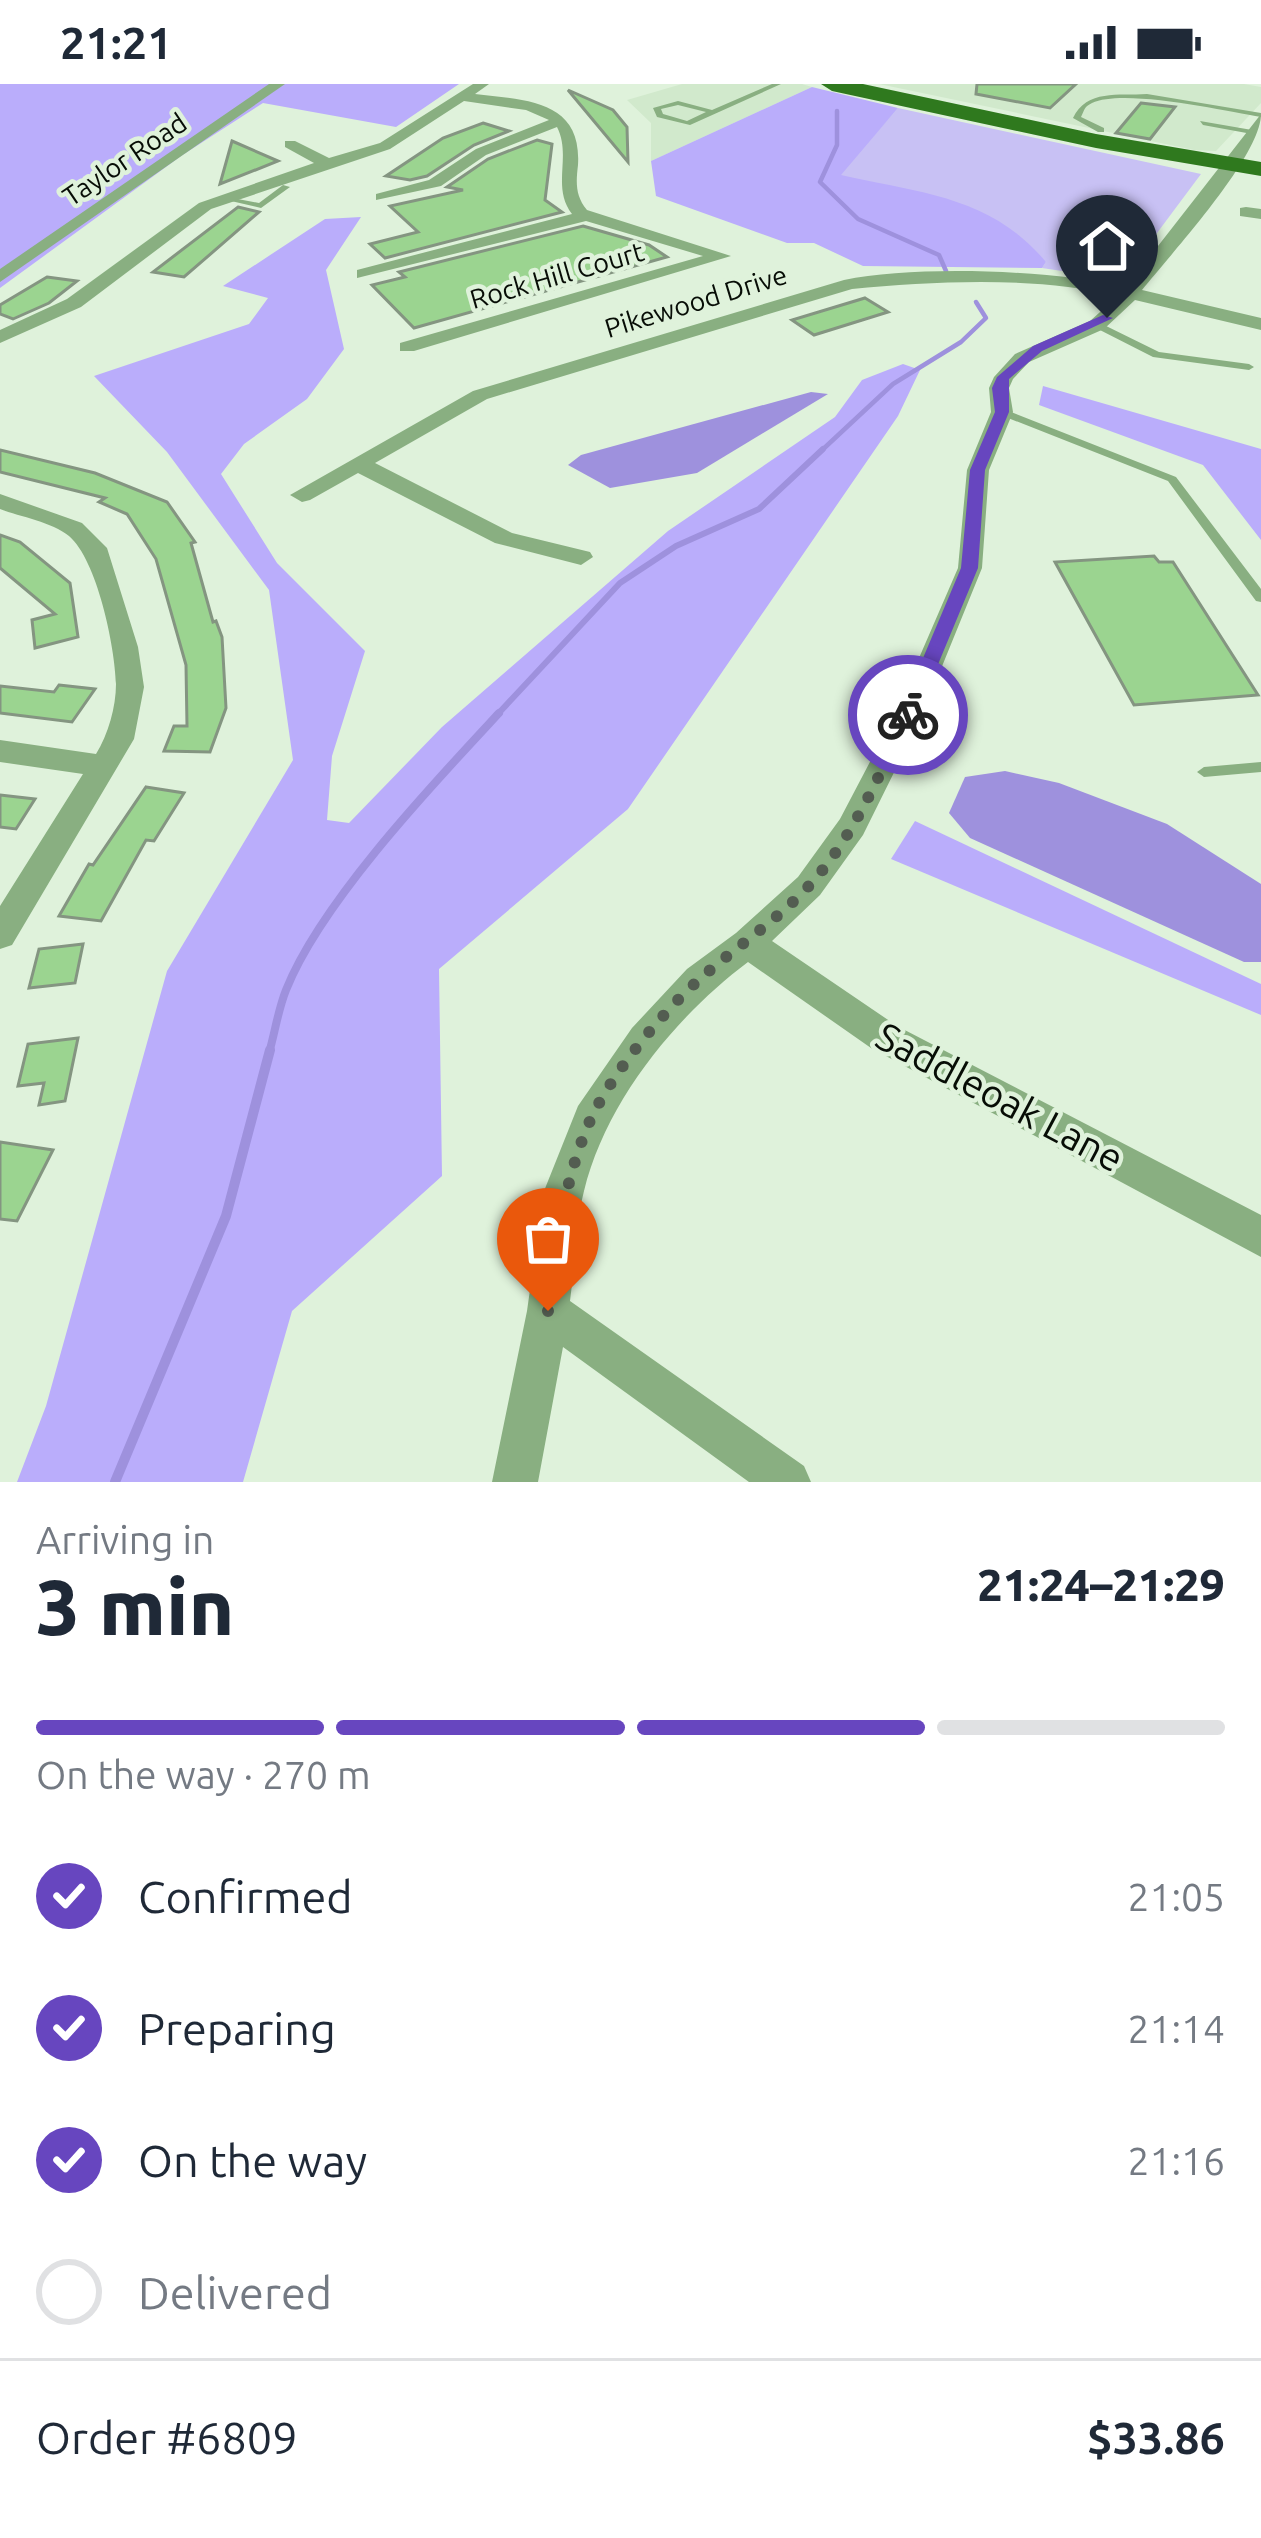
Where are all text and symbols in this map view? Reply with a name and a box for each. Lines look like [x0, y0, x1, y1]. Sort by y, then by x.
text: 21:21 [60, 17, 173, 68]
street label: Taylor Road [57, 107, 192, 211]
pin [1056, 195, 1158, 318]
icon: home [1074, 213, 1140, 279]
street label: Rock Hill Court [466, 236, 647, 314]
street label: Pikewood Drive [601, 259, 791, 343]
courier [848, 655, 968, 775]
icon: bike [875, 682, 941, 748]
street label: Saddleoak Lane [870, 1013, 1131, 1180]
pin [497, 1188, 599, 1311]
icon: bag [515, 1206, 581, 1272]
text: Arriving in [36, 1518, 214, 1561]
text: 21:24–21:29 [977, 1559, 1225, 1610]
text: 3 min [36, 1562, 234, 1650]
text: On the way · 270 m [36, 1753, 371, 1796]
icon: check [36, 1863, 102, 1929]
text: Confirmed [138, 1871, 353, 1922]
text: 21:05 [1127, 1875, 1225, 1918]
icon: check [36, 1995, 102, 2061]
text: Preparing [138, 2003, 336, 2054]
text: 21:14 [1127, 2007, 1225, 2050]
icon: check [36, 2127, 102, 2193]
text: On the way [138, 2135, 367, 2186]
text: 21:16 [1127, 2139, 1225, 2182]
text: Delivered [138, 2267, 332, 2318]
text: Order #6809 [36, 2412, 298, 2463]
text: $33.86 [1087, 2412, 1225, 2463]

